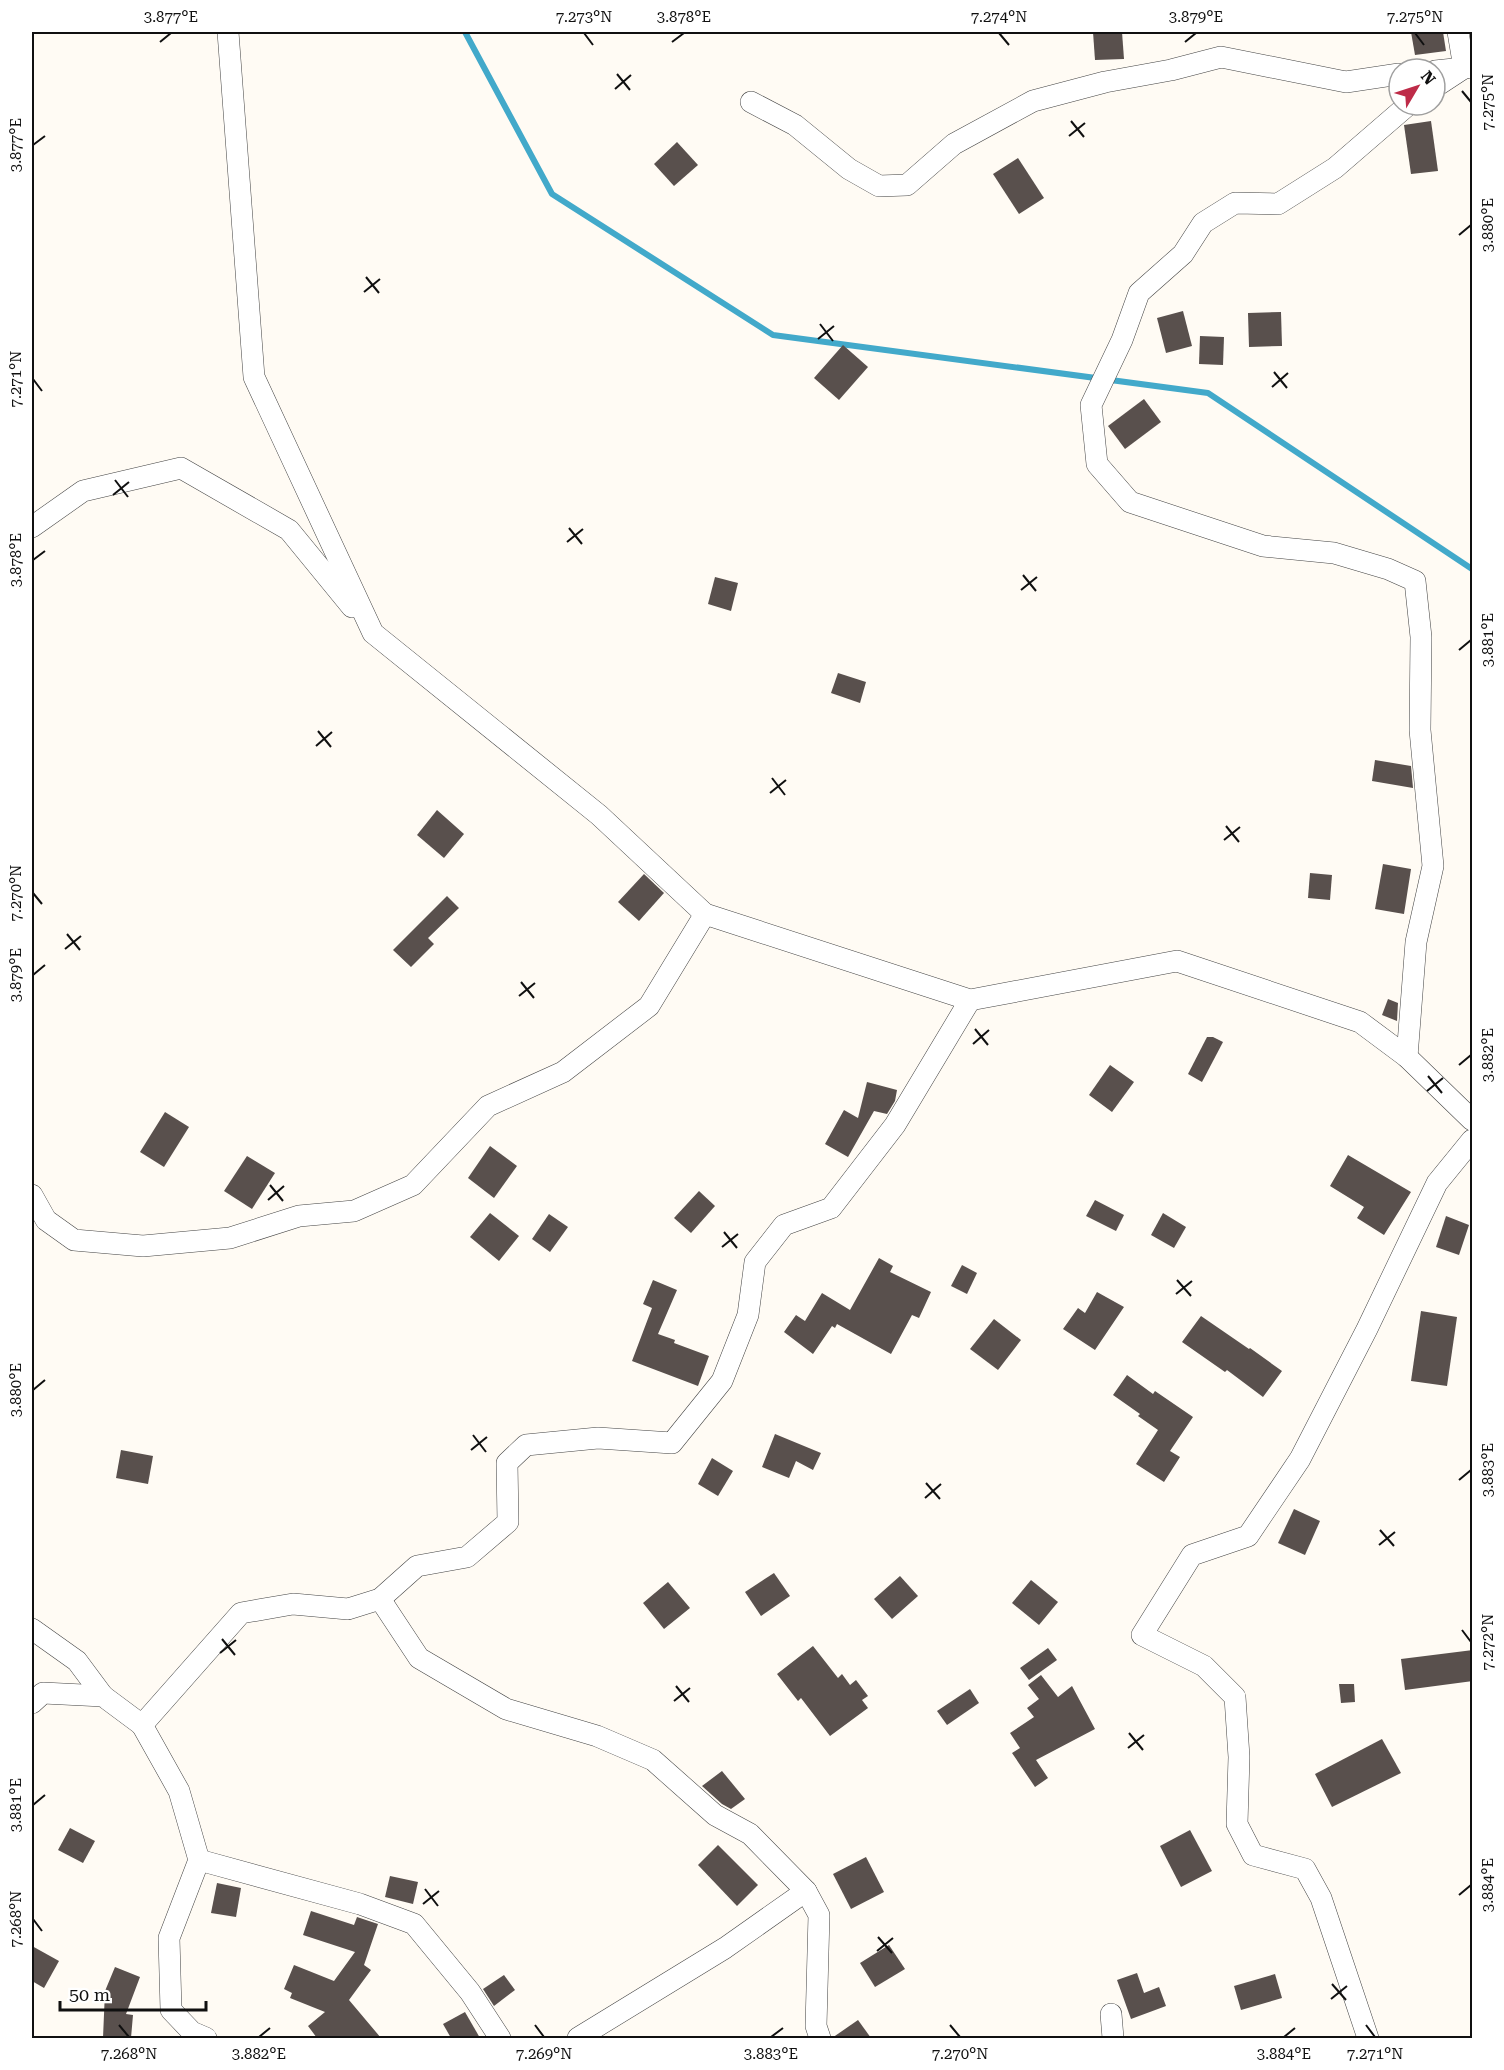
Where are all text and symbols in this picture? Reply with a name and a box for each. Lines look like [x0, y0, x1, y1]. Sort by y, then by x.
text: 3.877°E [144, 8, 198, 26]
text: 7.273°N [556, 8, 612, 26]
text: 3.878°E [657, 8, 711, 26]
text: 7.274°N [971, 8, 1027, 26]
text: 3.879°E [1169, 8, 1223, 26]
text: 7.275°N [1387, 8, 1443, 26]
north arrow [1387, 57, 1447, 117]
text: N [1417, 67, 1440, 89]
text: 7.275°N [1479, 74, 1497, 130]
text: 3.877°E [7, 118, 25, 172]
text: 3.880°E [1479, 198, 1497, 252]
text: 7.271°N [7, 351, 25, 407]
text: 3.878°E [7, 533, 25, 587]
text: 3.881°E [1479, 613, 1497, 667]
text: 7.270°N [7, 865, 25, 921]
text: 3.879°E [7, 948, 25, 1002]
text: 3.882°E [1479, 1028, 1497, 1082]
text: 3.880°E [7, 1363, 25, 1417]
text: 3.883°E [1479, 1443, 1497, 1497]
text: 7.272°N [1479, 1614, 1497, 1670]
text: 3.881°E [7, 1778, 25, 1832]
text: 3.884°E [1479, 1858, 1497, 1912]
text: 7.268°N [7, 1891, 25, 1947]
scale bar [60, 1974, 206, 2012]
text: 50 m [69, 1984, 110, 2005]
text: 7.268°N [101, 2045, 157, 2063]
text: 3.882°E [232, 2045, 286, 2063]
text: 7.269°N [516, 2045, 572, 2063]
text: 3.883°E [744, 2045, 798, 2063]
text: 7.270°N [932, 2045, 988, 2063]
text: 3.884°E [1257, 2045, 1311, 2063]
text: 7.271°N [1347, 2045, 1403, 2063]

